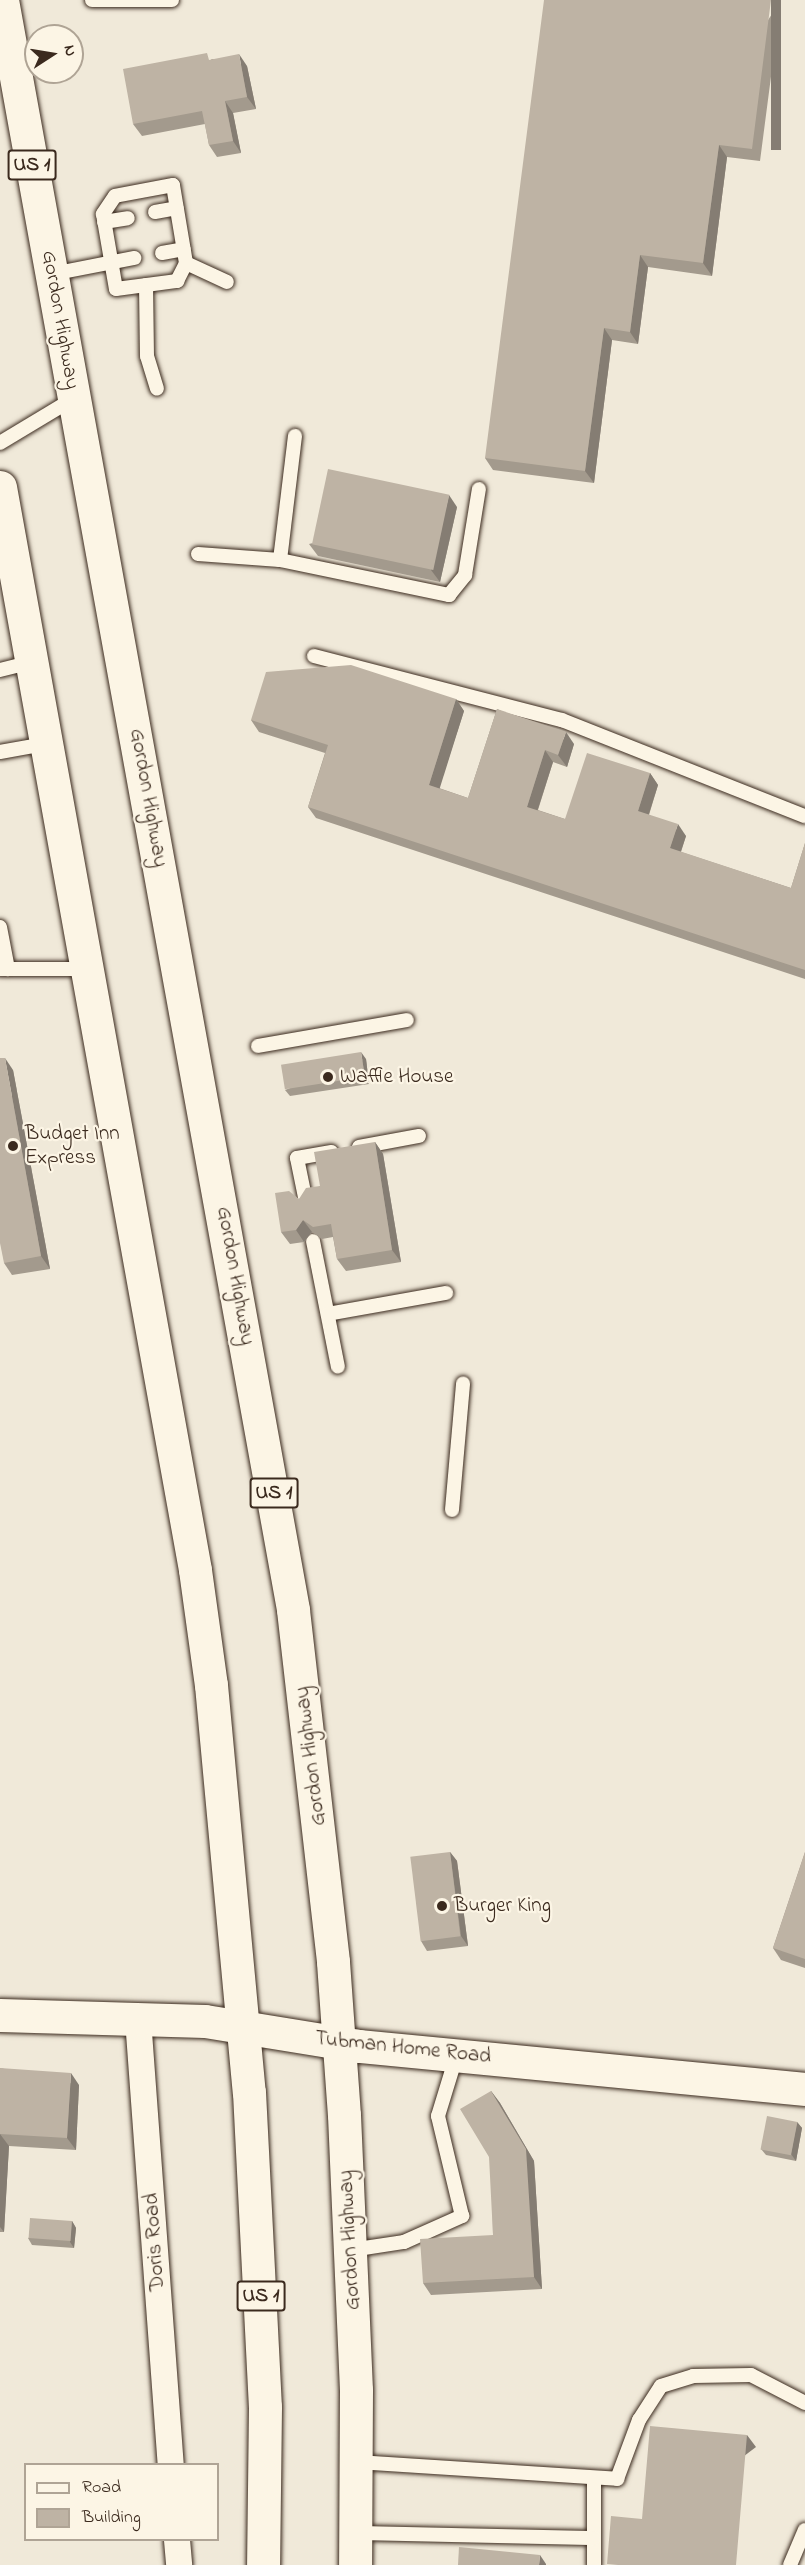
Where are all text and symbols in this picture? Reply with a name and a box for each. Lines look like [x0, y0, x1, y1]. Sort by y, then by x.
north arrow [24, 24, 84, 84]
text: N [57, 43, 83, 58]
road number: US 1 [6, 148, 57, 182]
street label: Gordon Highway [35, 249, 85, 391]
street label: Gordon Highway [123, 727, 173, 869]
place label: Waffle House [340, 1064, 453, 1090]
marker: Waffle House [321, 1070, 335, 1084]
place label: Budget Inn Express [25, 1121, 120, 1171]
marker: Budget Inn Express [6, 1139, 20, 1153]
street label: Gordon Highway [210, 1205, 260, 1347]
road number: US 1 [248, 1476, 300, 1510]
street label: Gordon Highway [290, 1685, 332, 1827]
place label: Burger King [454, 1893, 551, 1919]
marker: Burger King [435, 1899, 449, 1913]
street label: Tubman Home Road [314, 2026, 492, 2070]
street label: Gordon Highway [334, 2169, 366, 2311]
street label: Doris Road [139, 2192, 171, 2292]
road number: US 1 [236, 2279, 286, 2313]
legend [24, 2463, 219, 2541]
text: Road [82, 2475, 121, 2501]
text: Building [82, 2505, 141, 2531]

